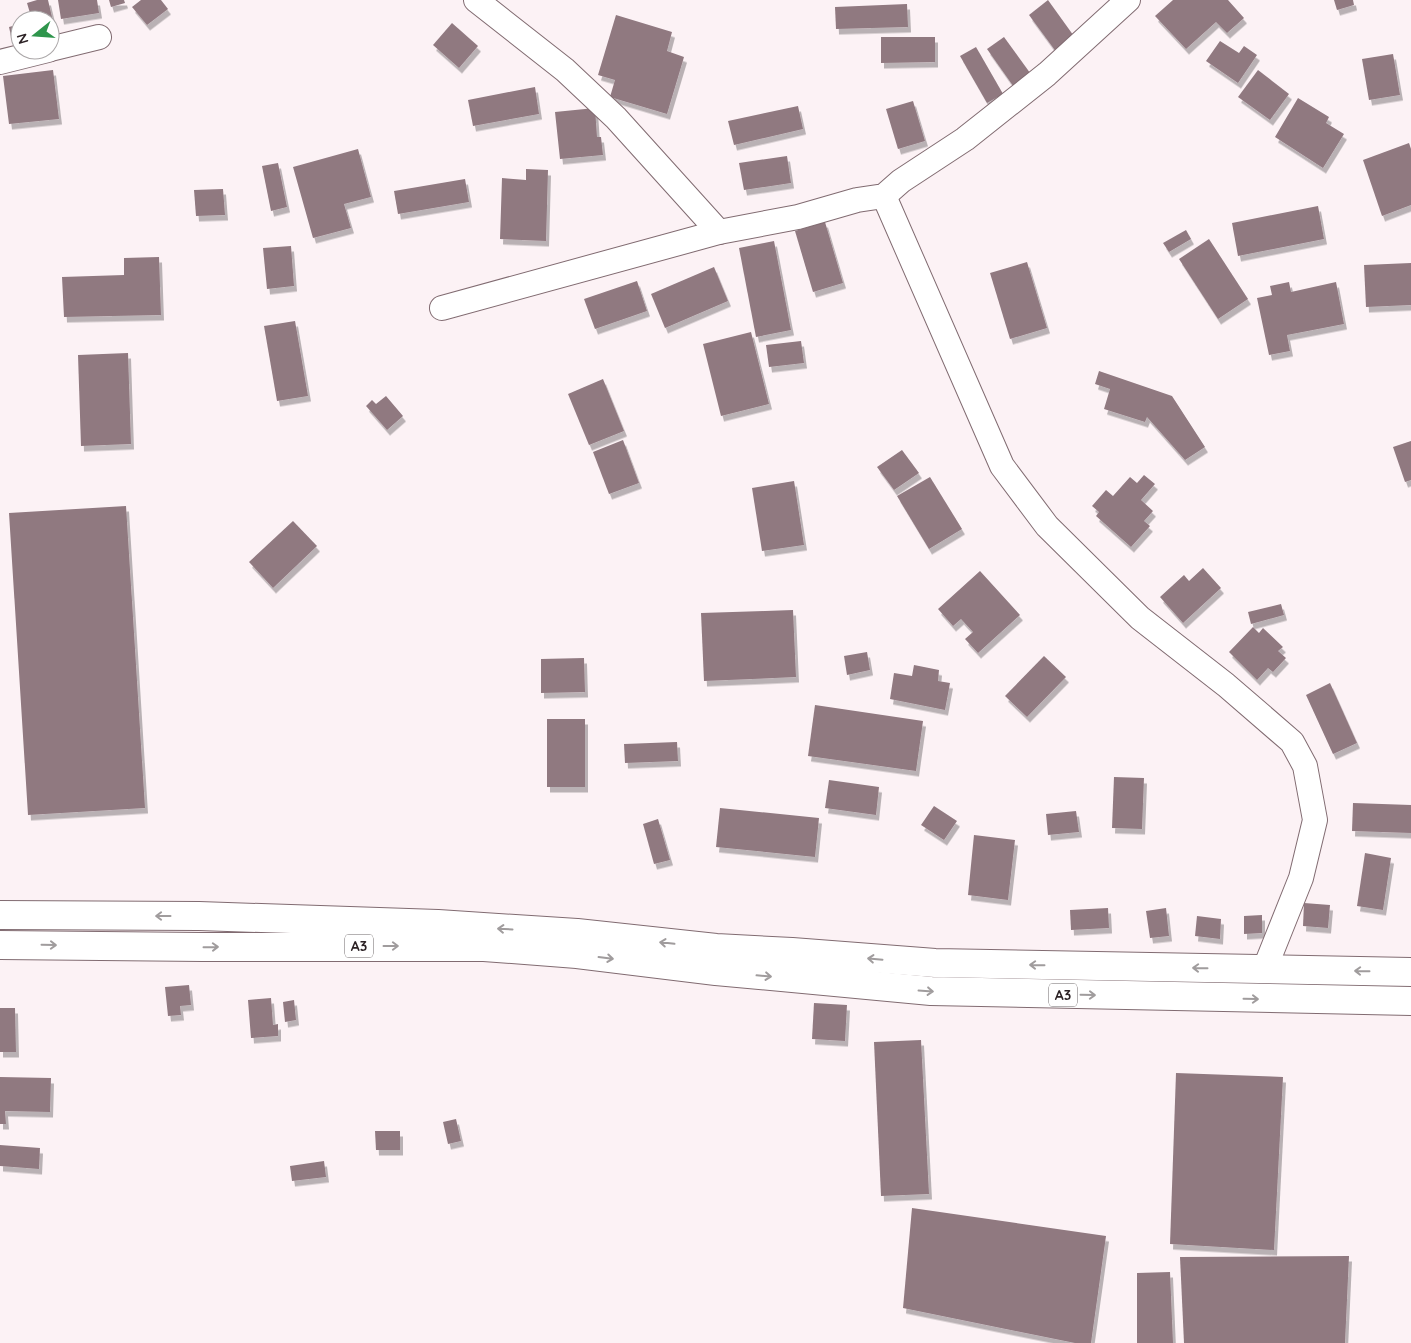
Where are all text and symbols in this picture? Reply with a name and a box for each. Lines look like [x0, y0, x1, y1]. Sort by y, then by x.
north arrow [10, 10, 60, 60]
text: N [12, 31, 33, 46]
one-way arrow [156, 911, 172, 921]
one-way arrow [498, 924, 514, 933]
road number: A3 [345, 934, 373, 958]
one-way arrow [659, 938, 675, 948]
one-way arrow [40, 940, 56, 950]
one-way arrow [382, 941, 399, 951]
one-way arrow [202, 942, 219, 952]
one-way arrow [597, 953, 613, 963]
one-way arrow [867, 954, 883, 963]
one-way arrow [1030, 960, 1046, 970]
one-way arrow [1192, 963, 1208, 972]
one-way arrow [1355, 966, 1371, 976]
one-way arrow [756, 971, 772, 981]
road number: A3 [1049, 984, 1077, 1006]
one-way arrow [918, 986, 934, 996]
one-way arrow [1080, 990, 1096, 1000]
one-way arrow [1242, 994, 1259, 1004]

